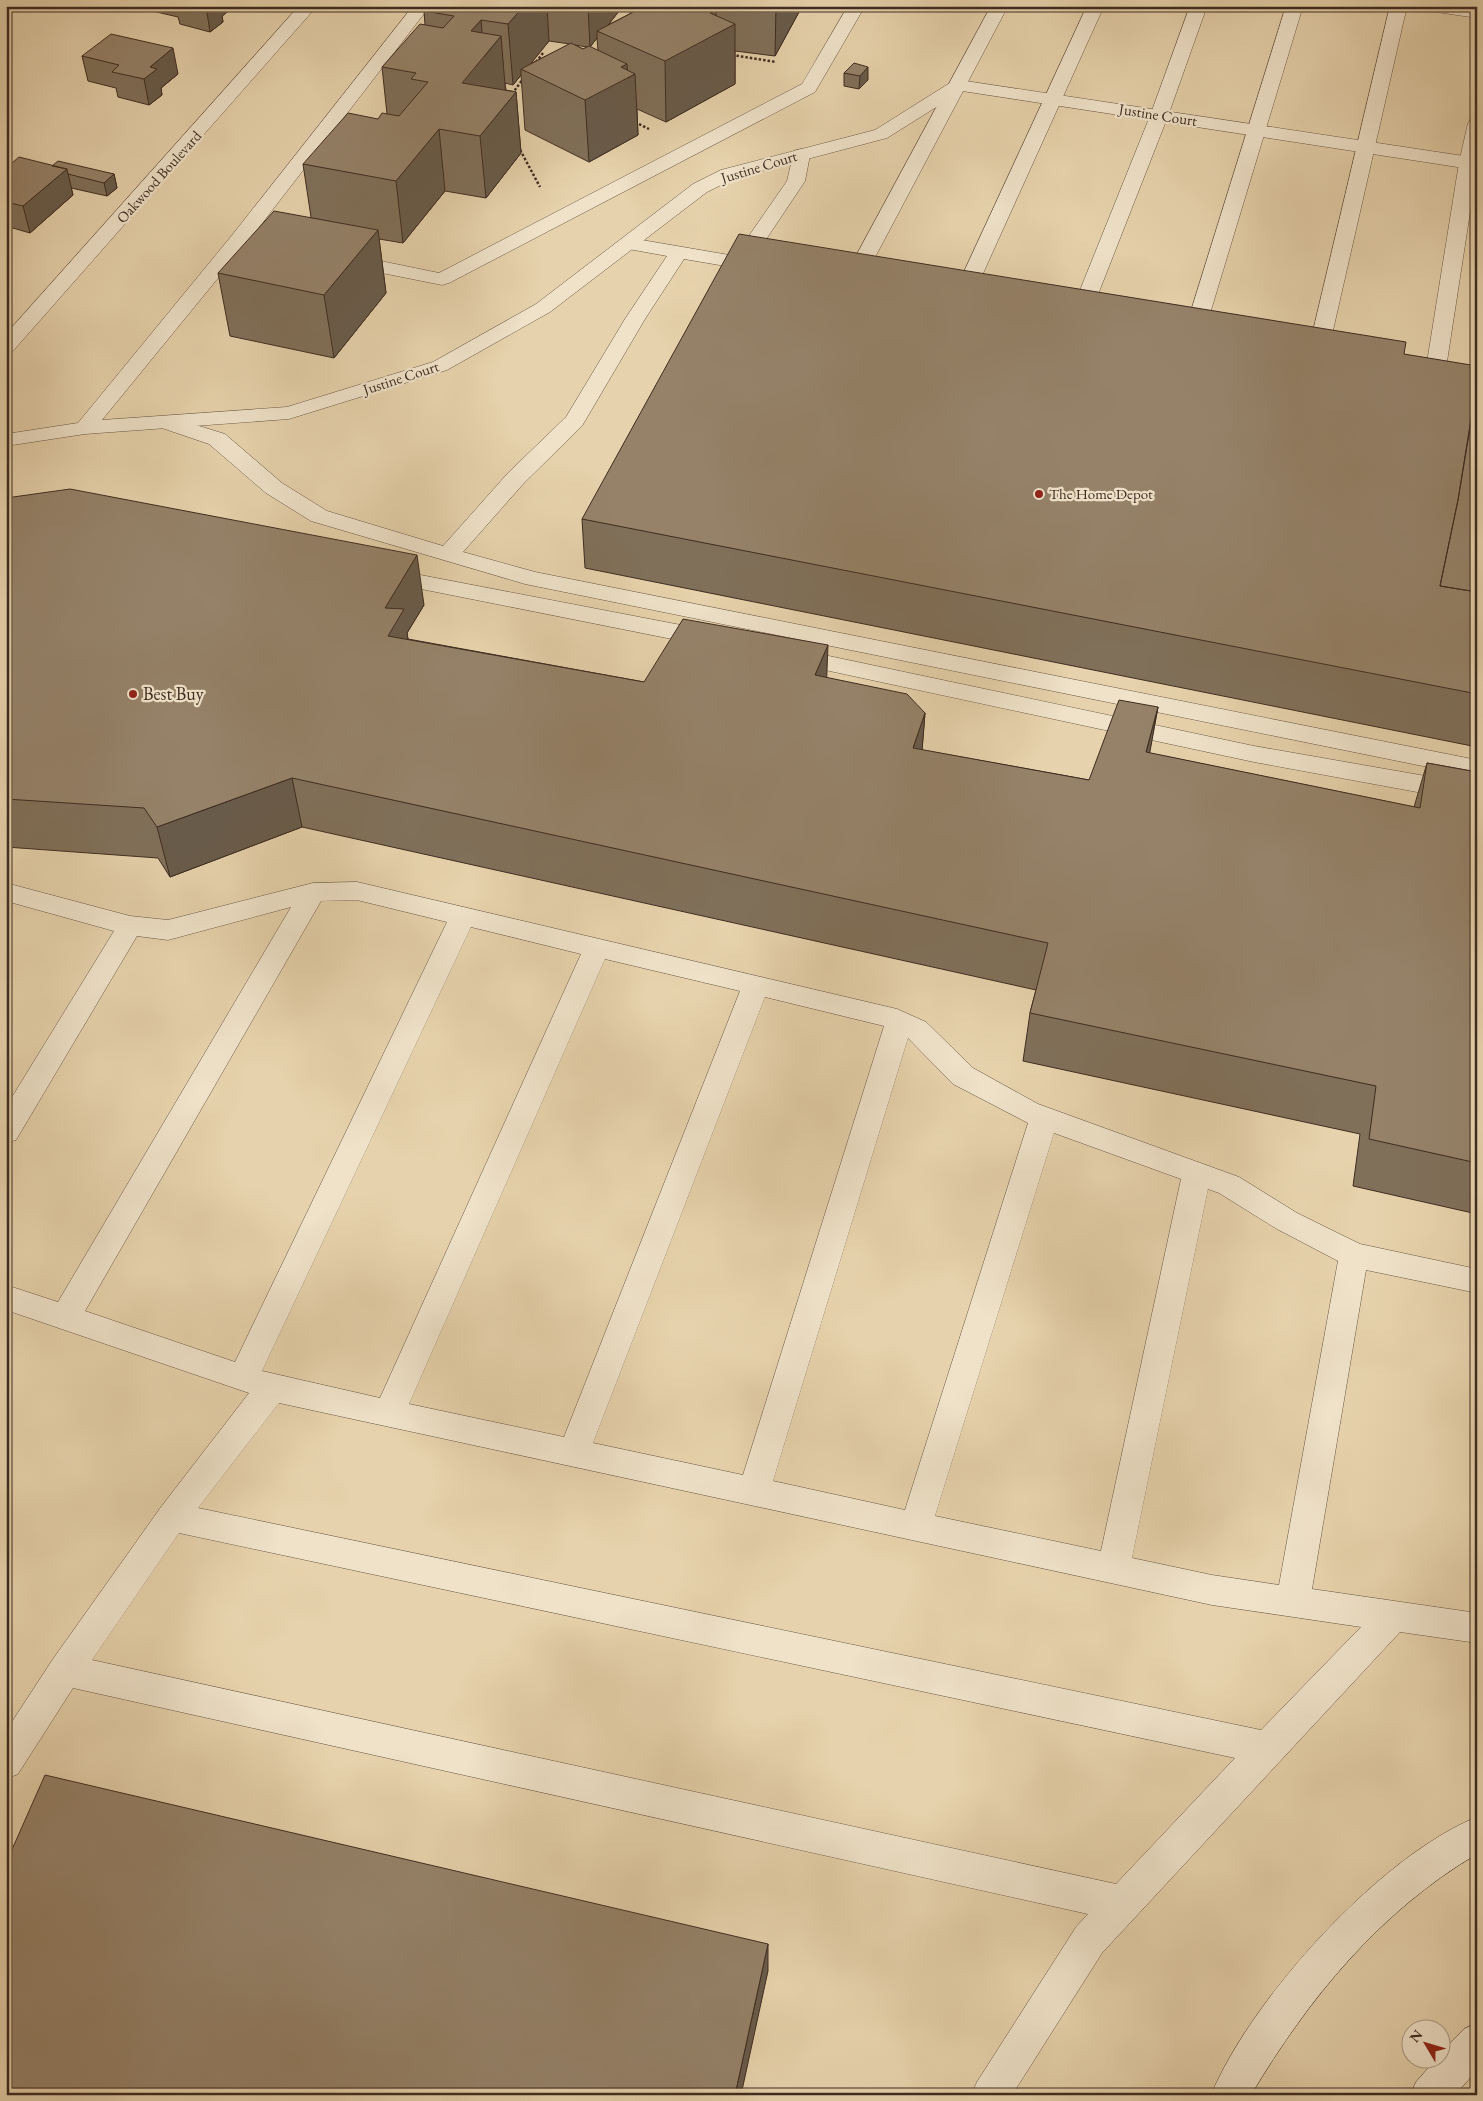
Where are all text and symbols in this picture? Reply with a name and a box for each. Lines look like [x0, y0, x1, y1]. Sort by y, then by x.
street label: Justine Court [1116, 99, 1199, 130]
street label: Oakwood Boulevard [112, 126, 206, 227]
street label: Justine Court [717, 146, 800, 188]
street label: Justine Court [359, 356, 441, 399]
place label: The Home Depot [1049, 484, 1153, 503]
marker: The Home Depot [1033, 488, 1045, 500]
place label: Best Buy [143, 682, 204, 705]
marker: Best Buy [127, 688, 139, 700]
north arrow [1400, 2018, 1450, 2068]
text: N [1405, 2025, 1427, 2046]

